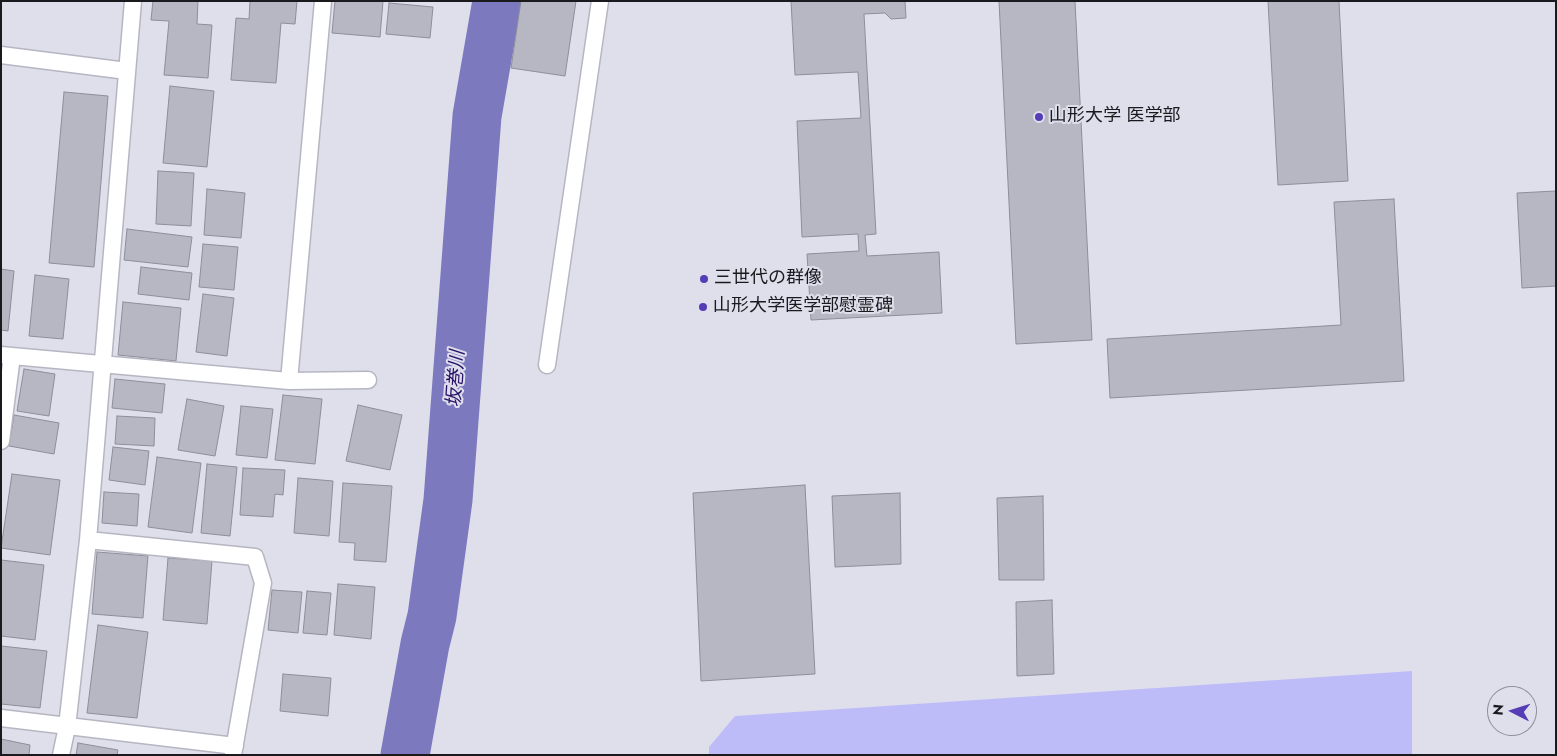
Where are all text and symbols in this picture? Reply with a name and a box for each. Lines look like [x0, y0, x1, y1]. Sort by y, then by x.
place label: 山形大学 医学部 [1049, 106, 1180, 128]
marker: 山形大学 医学部 [1033, 111, 1045, 123]
place label: 三世代の群像 [714, 268, 822, 290]
marker: 三世代の群像 [698, 273, 710, 285]
place label: 山形大学医学部慰霊碑 [713, 296, 893, 318]
marker: 山形大学医学部慰霊碑 [697, 301, 709, 313]
water label: 坂巻川 [444, 350, 470, 408]
north arrow [1487, 686, 1537, 736]
text: N [1488, 703, 1509, 716]

